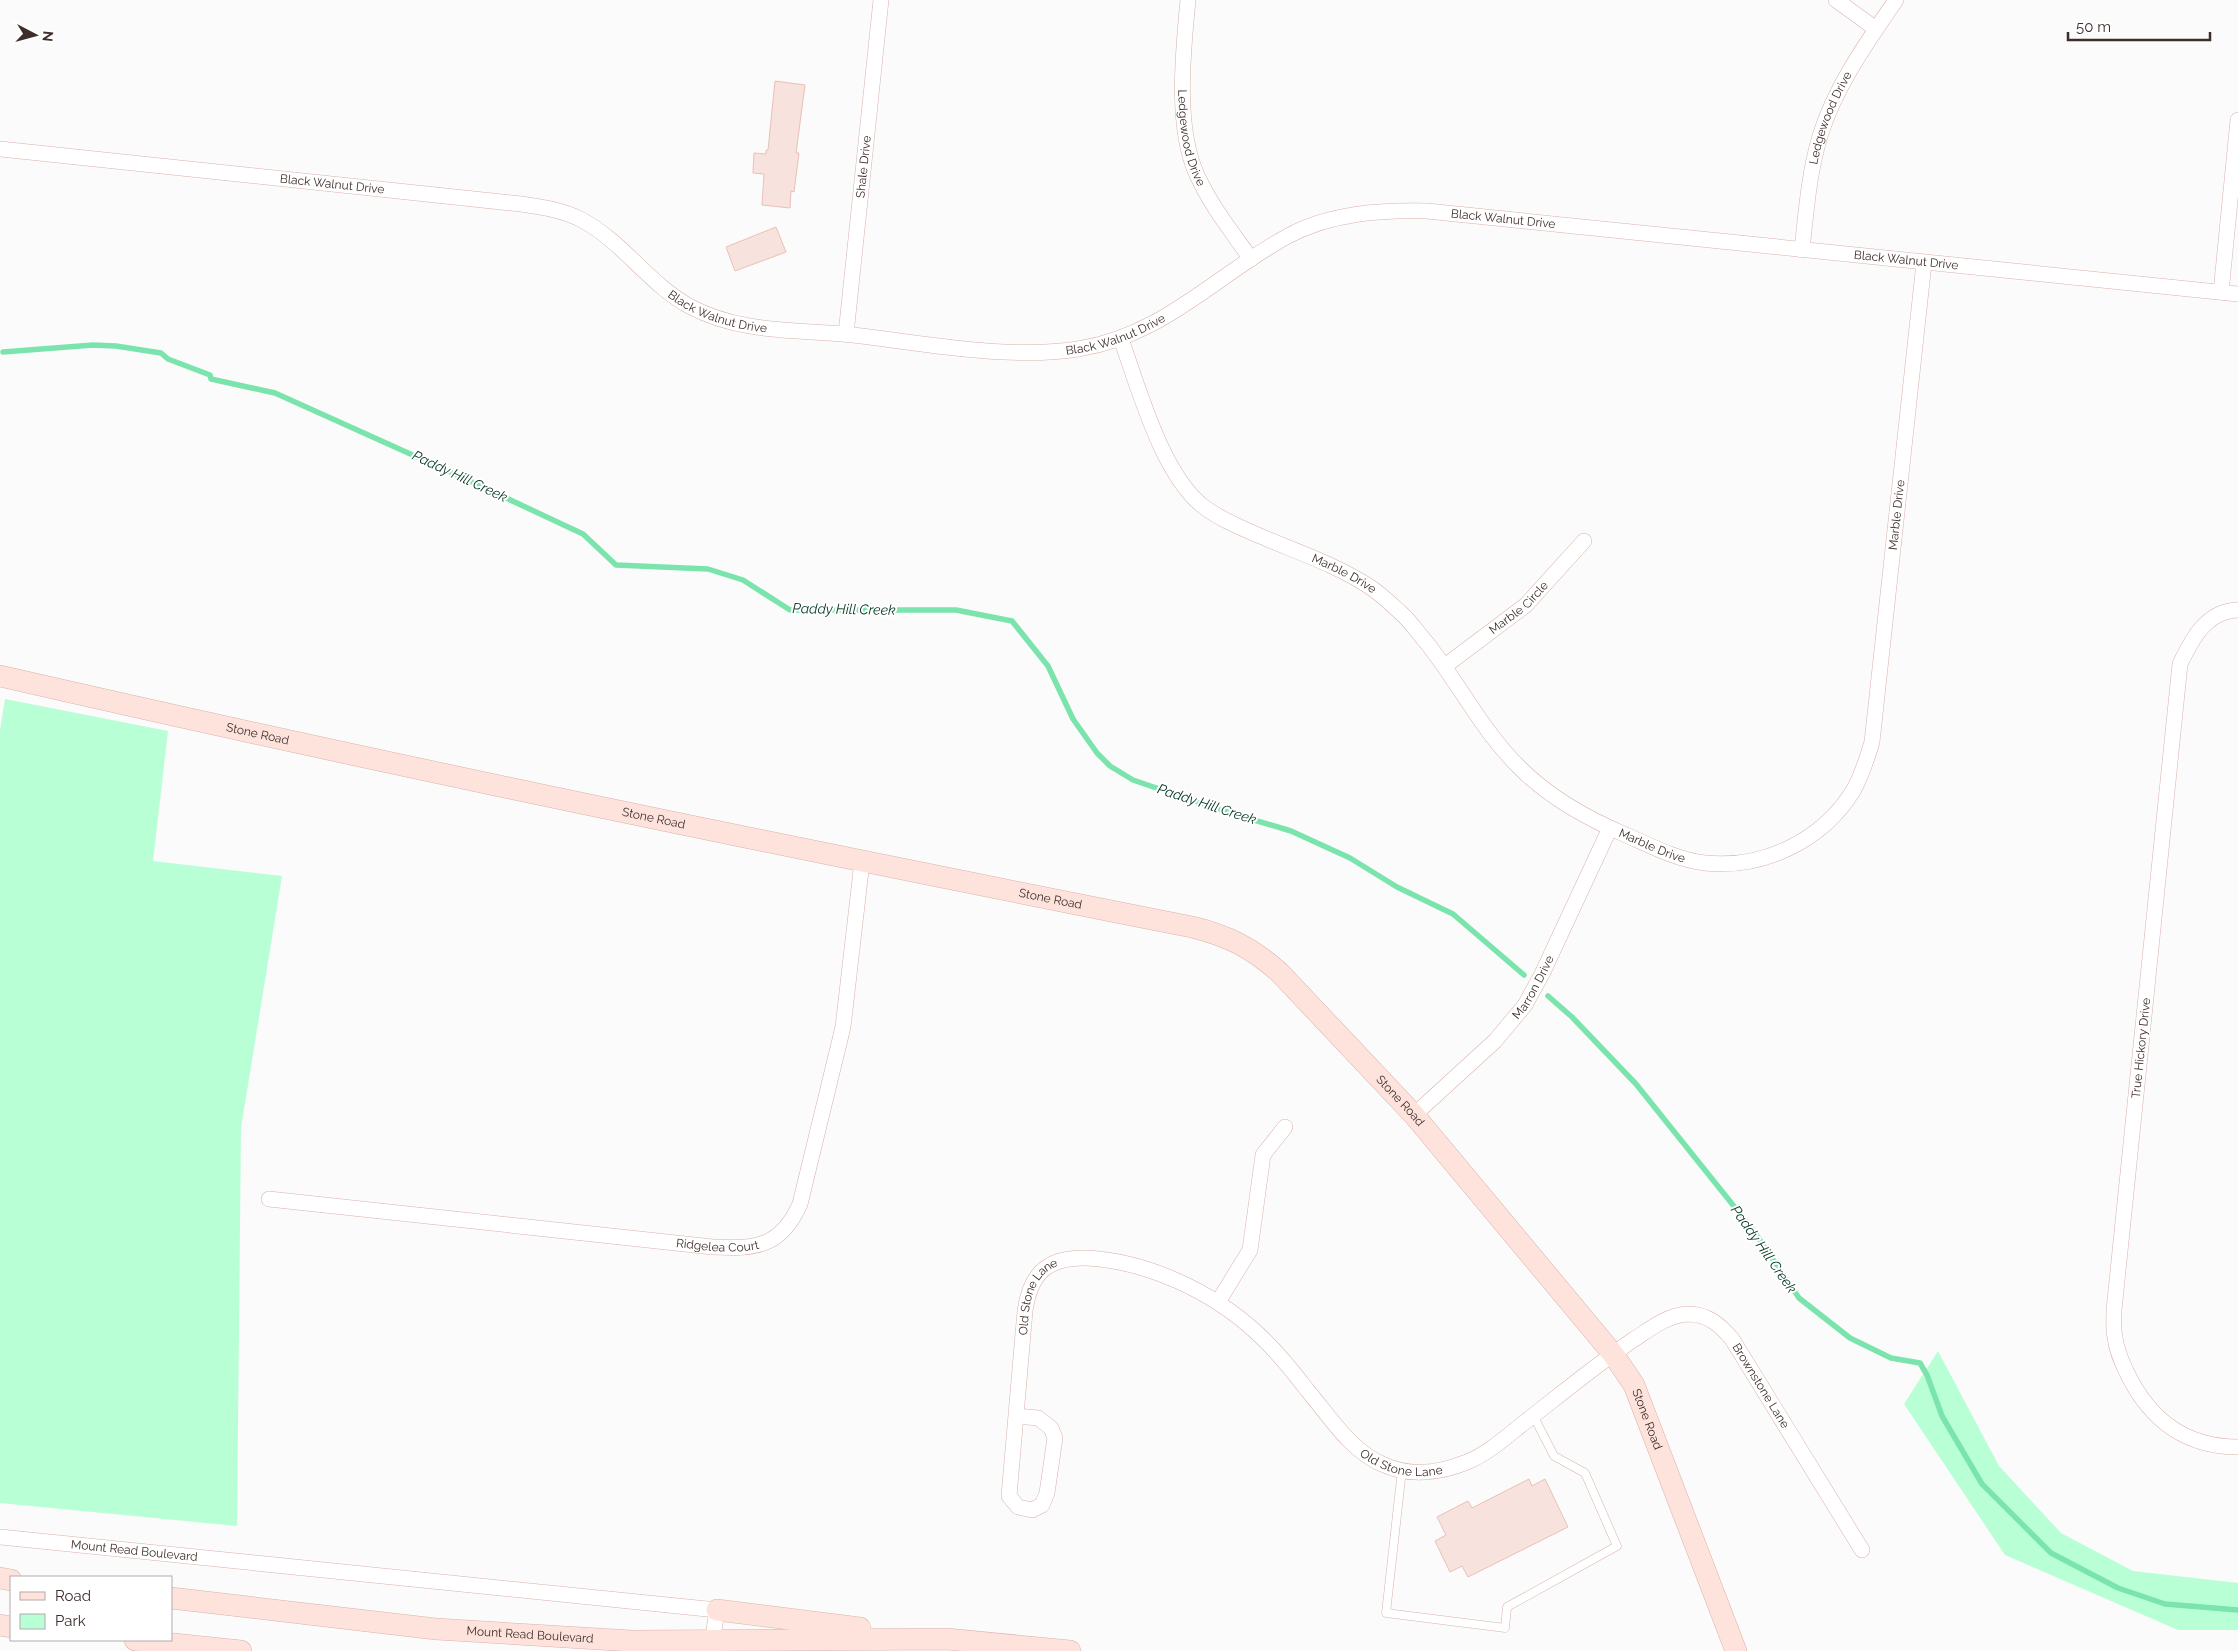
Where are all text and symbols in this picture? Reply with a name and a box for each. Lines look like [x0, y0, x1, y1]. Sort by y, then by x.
north arrow [10, 10, 60, 60]
scale bar [2068, 10, 2210, 42]
text: 50 m [2076, 18, 2111, 36]
text: N [39, 30, 56, 43]
street label: Ledgewood Drive [1806, 69, 1855, 166]
street label: Ledgewood Drive [1175, 89, 1208, 188]
street label: Shale Drive [853, 135, 874, 199]
street label: Black Walnut Drive [279, 172, 385, 197]
street label: Black Walnut Drive [1450, 206, 1556, 231]
street label: Black Walnut Drive [1853, 248, 1959, 272]
street label: Black Walnut Drive [665, 287, 768, 335]
street label: Black Walnut Drive [1065, 311, 1168, 358]
water label: Paddy Hill Creek [410, 447, 511, 505]
street label: Marble Drive [1886, 479, 1907, 551]
street label: Marble Drive [1310, 551, 1379, 596]
street label: Marble Circle [1486, 578, 1551, 637]
water label: Paddy Hill Creek [792, 600, 896, 618]
street label: Stone Road [225, 720, 290, 748]
water label: Paddy Hill Creek [1155, 780, 1259, 828]
street label: Stone Road [621, 805, 687, 832]
street label: Marble Drive [1617, 826, 1687, 866]
street label: Stone Road [1018, 886, 1083, 912]
street label: Marron Drive [1509, 953, 1557, 1022]
street label: True Hickory Drive [2129, 997, 2153, 1099]
street label: Stone Road [1373, 1072, 1427, 1129]
water label: Paddy Hill Creek [1728, 1202, 1800, 1296]
street label: Ridgelea Court [675, 1236, 760, 1255]
street label: Old Stone Lane [1016, 1256, 1059, 1336]
street label: Brownstone Lane [1729, 1341, 1792, 1431]
street label: Stone Road [1629, 1387, 1665, 1452]
street label: Old Stone Lane [1357, 1446, 1444, 1479]
street label: Mount Read Boulevard [70, 1537, 198, 1564]
legend [10, 1576, 172, 1641]
text: Road [55, 1587, 91, 1605]
text: Park [55, 1612, 86, 1630]
street label: Mount Read Boulevard [466, 1624, 594, 1646]

